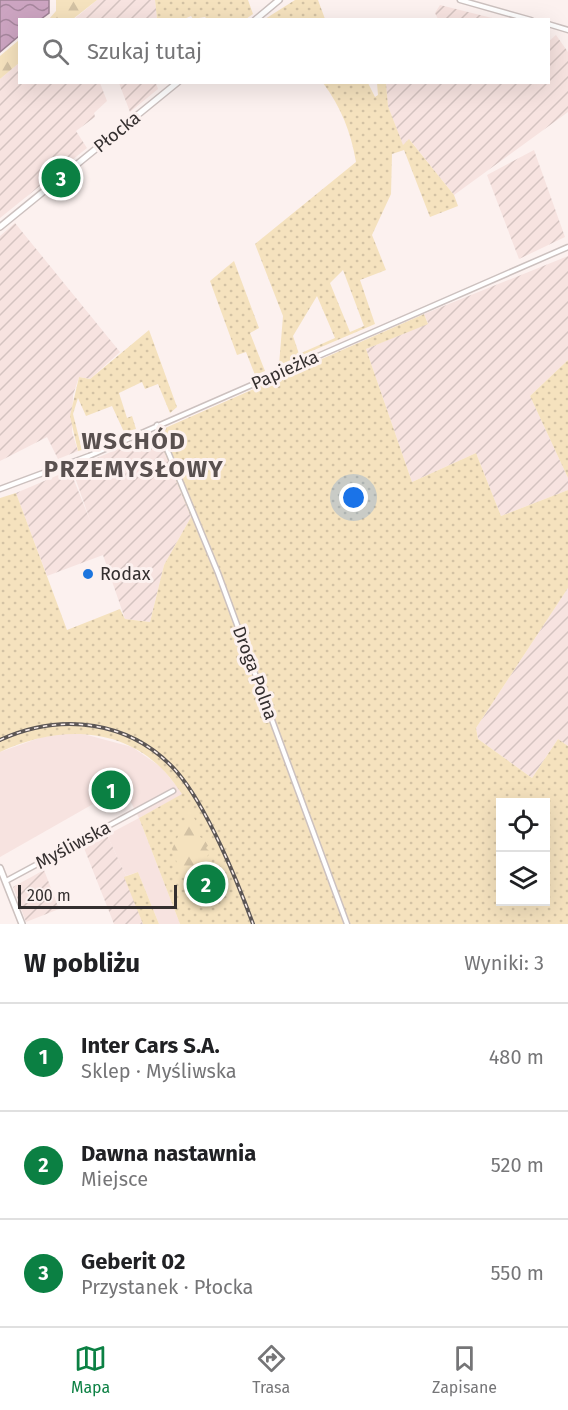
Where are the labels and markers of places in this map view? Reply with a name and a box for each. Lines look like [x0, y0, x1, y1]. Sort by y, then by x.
pin: 3 [42, 156, 80, 201]
place label: Rodax [100, 563, 151, 585]
marker: Rodax [81, 567, 95, 581]
pin: 1 [92, 768, 130, 812]
pin: 2 [186, 862, 226, 906]

